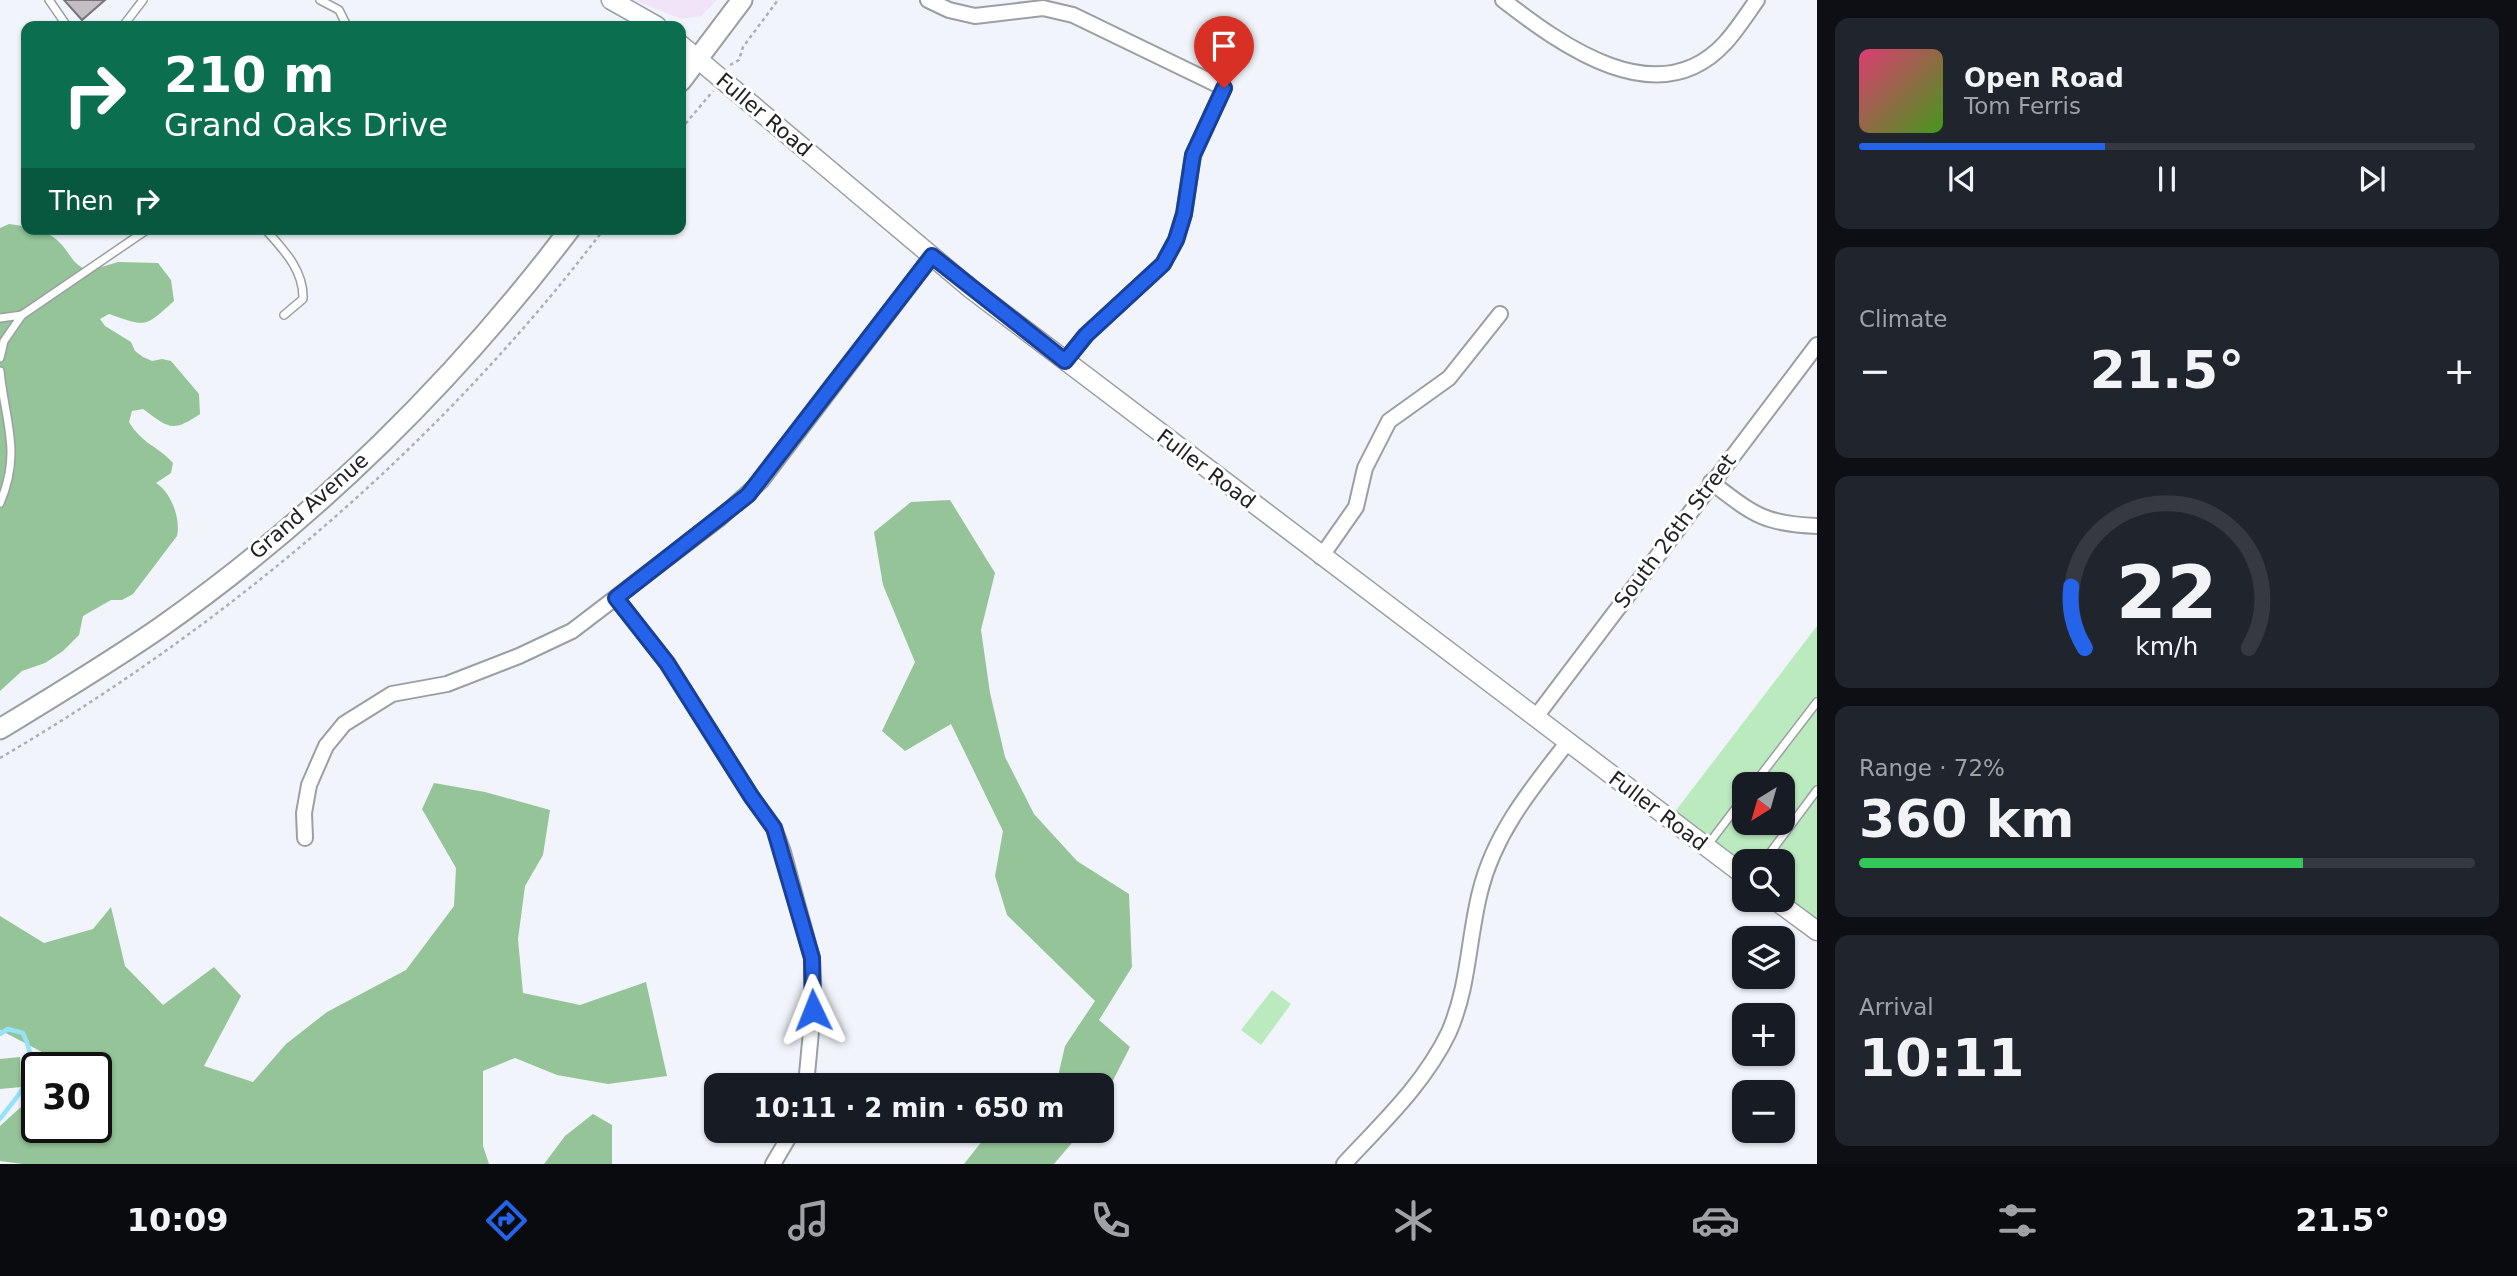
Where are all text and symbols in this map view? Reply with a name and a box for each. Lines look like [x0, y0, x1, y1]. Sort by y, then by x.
pin [1194, 16, 1254, 88]
icon: arrive [1205, 27, 1243, 65]
text: 210 m [164, 47, 334, 104]
icon: right [49, 49, 140, 140]
text: Open Road [1964, 63, 2124, 93]
street label: Fuller Road [712, 68, 816, 162]
text: Tom Ferris [1964, 93, 2081, 119]
text: Grand Oaks Drive [164, 106, 448, 144]
icon: previous [1943, 160, 1981, 198]
icon: pause [2148, 160, 2186, 198]
icon: next [2353, 160, 2391, 198]
icon: right [128, 182, 166, 220]
text: Then [49, 186, 114, 216]
text: Climate [1859, 306, 1948, 332]
text: 21.5° [2090, 340, 2244, 400]
text: − [1859, 349, 1891, 393]
text: + [2443, 349, 2475, 393]
street label: Fuller Road [1152, 424, 1260, 514]
street label: Grand Avenue [245, 448, 373, 564]
street label: South 26th Street [1609, 449, 1741, 613]
text: 22 [2116, 550, 2218, 635]
text: km/h [2135, 632, 2199, 661]
text: Range · 72% [1859, 755, 2005, 781]
street label: Fuller Road [1604, 766, 1712, 856]
north arrow [1732, 772, 1796, 835]
map controls [1732, 772, 1795, 1143]
text: 360 km [1859, 789, 2074, 849]
button: search [1732, 849, 1795, 912]
button: layers [1732, 926, 1795, 989]
position arrow [776, 973, 850, 1047]
text: Arrival [1859, 994, 1934, 1020]
button: + [1732, 1003, 1795, 1066]
text: 10:11 [1859, 1028, 2025, 1088]
speed limit sign: 30 [21, 1052, 112, 1143]
button: − [1732, 1080, 1795, 1143]
text: 10:11 · 2 min · 650 m [754, 1093, 1064, 1123]
icon: directions [482, 1196, 531, 1245]
icon: music [784, 1196, 833, 1245]
icon: phone [1086, 1196, 1135, 1245]
icon: climate [1389, 1196, 1438, 1245]
icon: car [1691, 1196, 1740, 1245]
icon: filters [1993, 1196, 2042, 1245]
text: 10:09 [127, 1201, 228, 1239]
text: 21.5° [2295, 1201, 2390, 1239]

